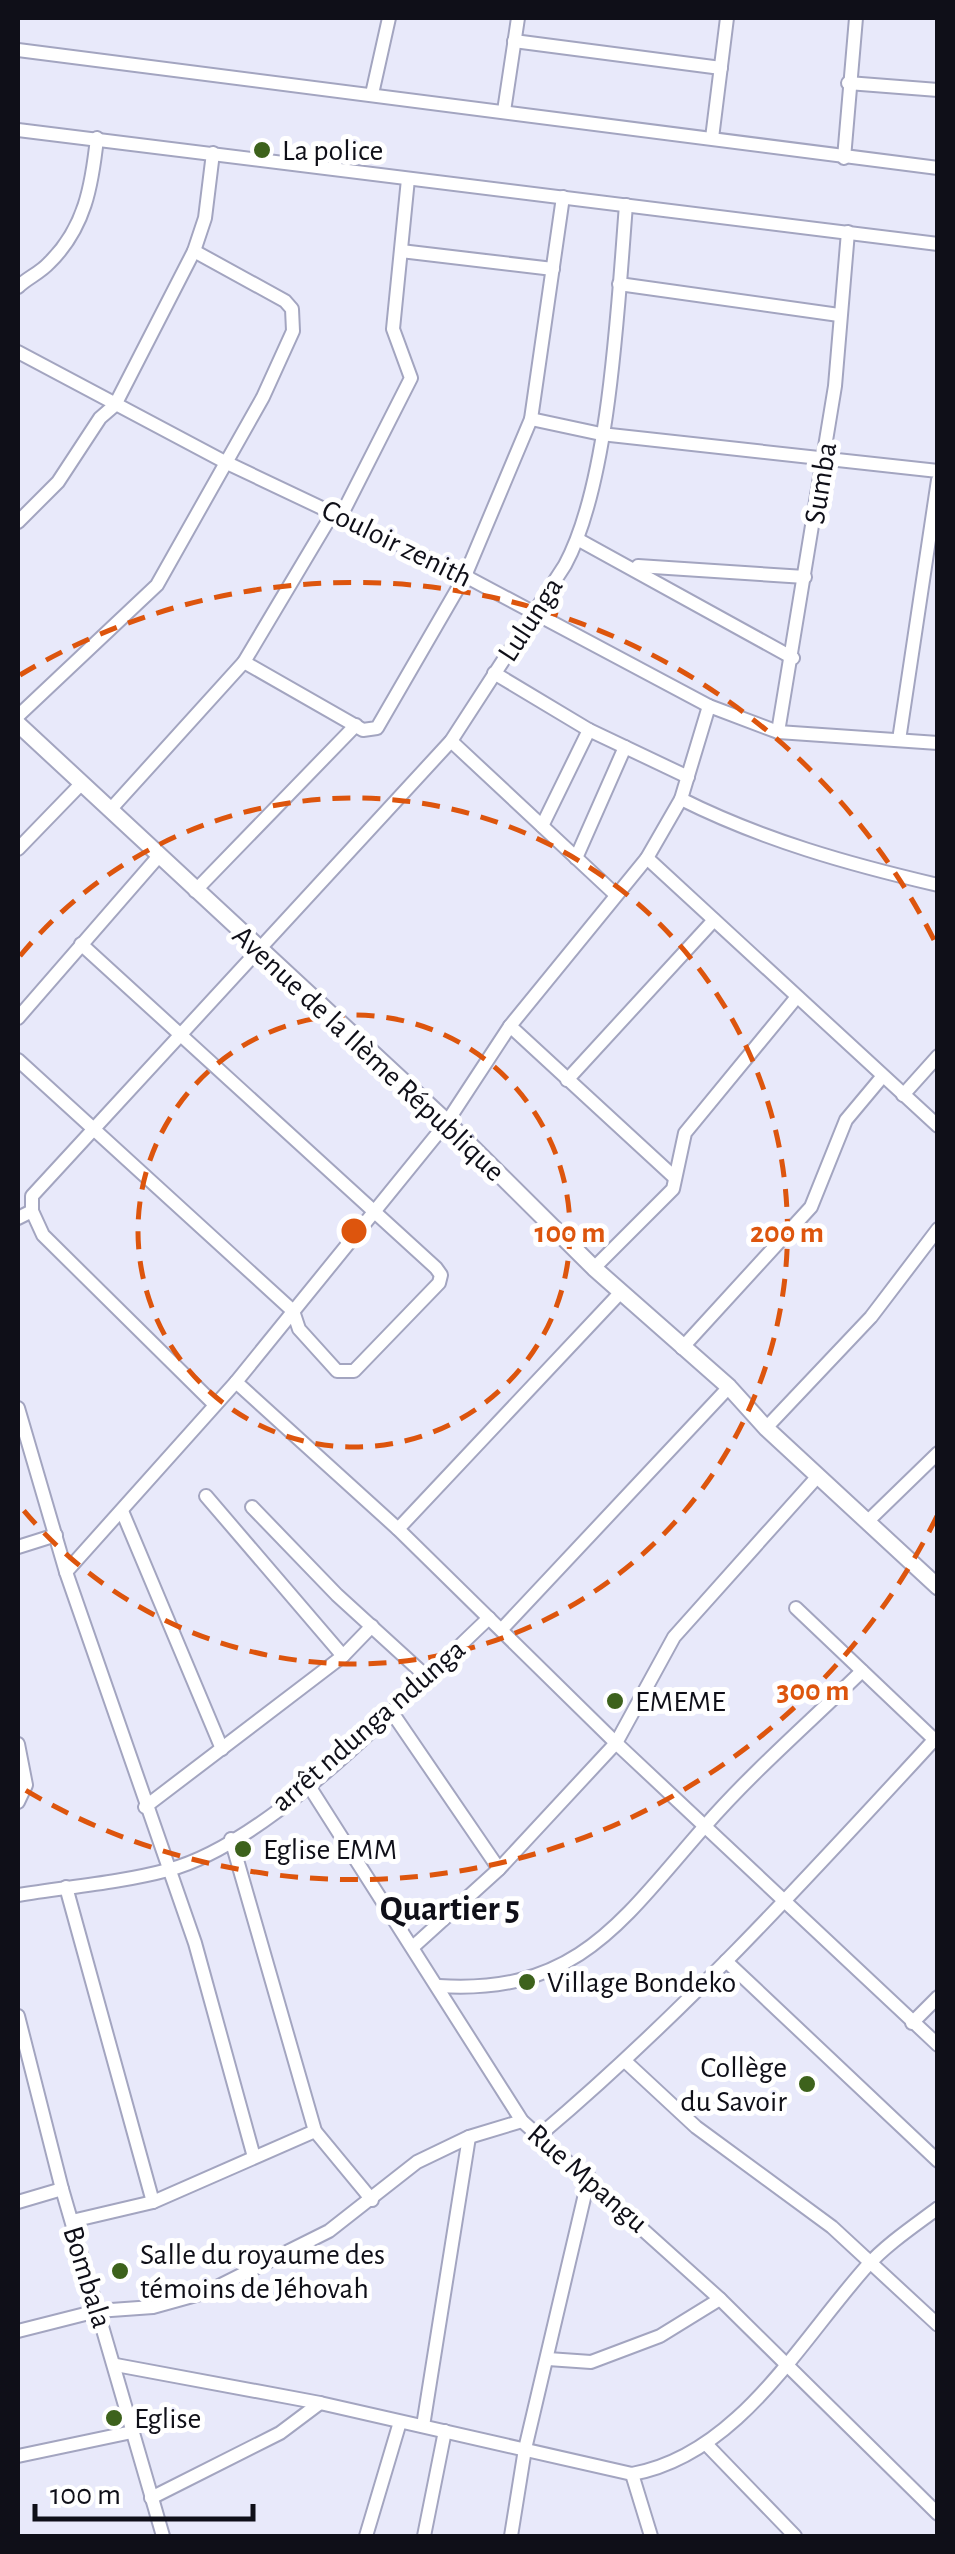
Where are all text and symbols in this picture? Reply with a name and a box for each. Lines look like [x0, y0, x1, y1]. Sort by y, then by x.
place label: La police [282, 136, 383, 166]
marker: La police [251, 139, 273, 161]
street label: Sumba [800, 440, 842, 526]
street label: Couloir zenith [317, 495, 476, 593]
street label: Lulunga [493, 572, 569, 667]
street label: Avenue de la IIème République [227, 920, 510, 1187]
centre of rings [336, 1213, 372, 1249]
text: 100 m [535, 1218, 605, 1248]
text: 200 m [750, 1218, 824, 1248]
street label: arrêt ndunga ndunga [266, 1634, 471, 1818]
text: 300 m [777, 1676, 849, 1706]
place label: EMEME [635, 1687, 726, 1717]
marker: EMEME [604, 1690, 626, 1712]
place label: Eglise EMM [263, 1835, 397, 1865]
marker: Eglise EMM [232, 1838, 254, 1860]
district label: Quartier 5 [380, 1892, 520, 1927]
place label: Village Bondeko [547, 1968, 736, 1998]
marker: Village Bondeko [516, 1971, 538, 1993]
place label: Collège du Savoir [680, 2053, 787, 2117]
marker: Collège du Savoir [796, 2073, 818, 2095]
street label: Rue Mpangu [522, 2119, 653, 2239]
street label: Bombala [57, 2223, 117, 2332]
place label: Salle du royaume des témoins de Jéhovah [140, 2240, 385, 2304]
marker: Salle du royaume des témoins de Jéhovah [109, 2260, 131, 2282]
place label: Eglise [134, 2404, 201, 2434]
marker: Eglise [103, 2407, 125, 2429]
scale bar [35, 2459, 252, 2521]
text: 100 m [50, 2480, 121, 2510]

